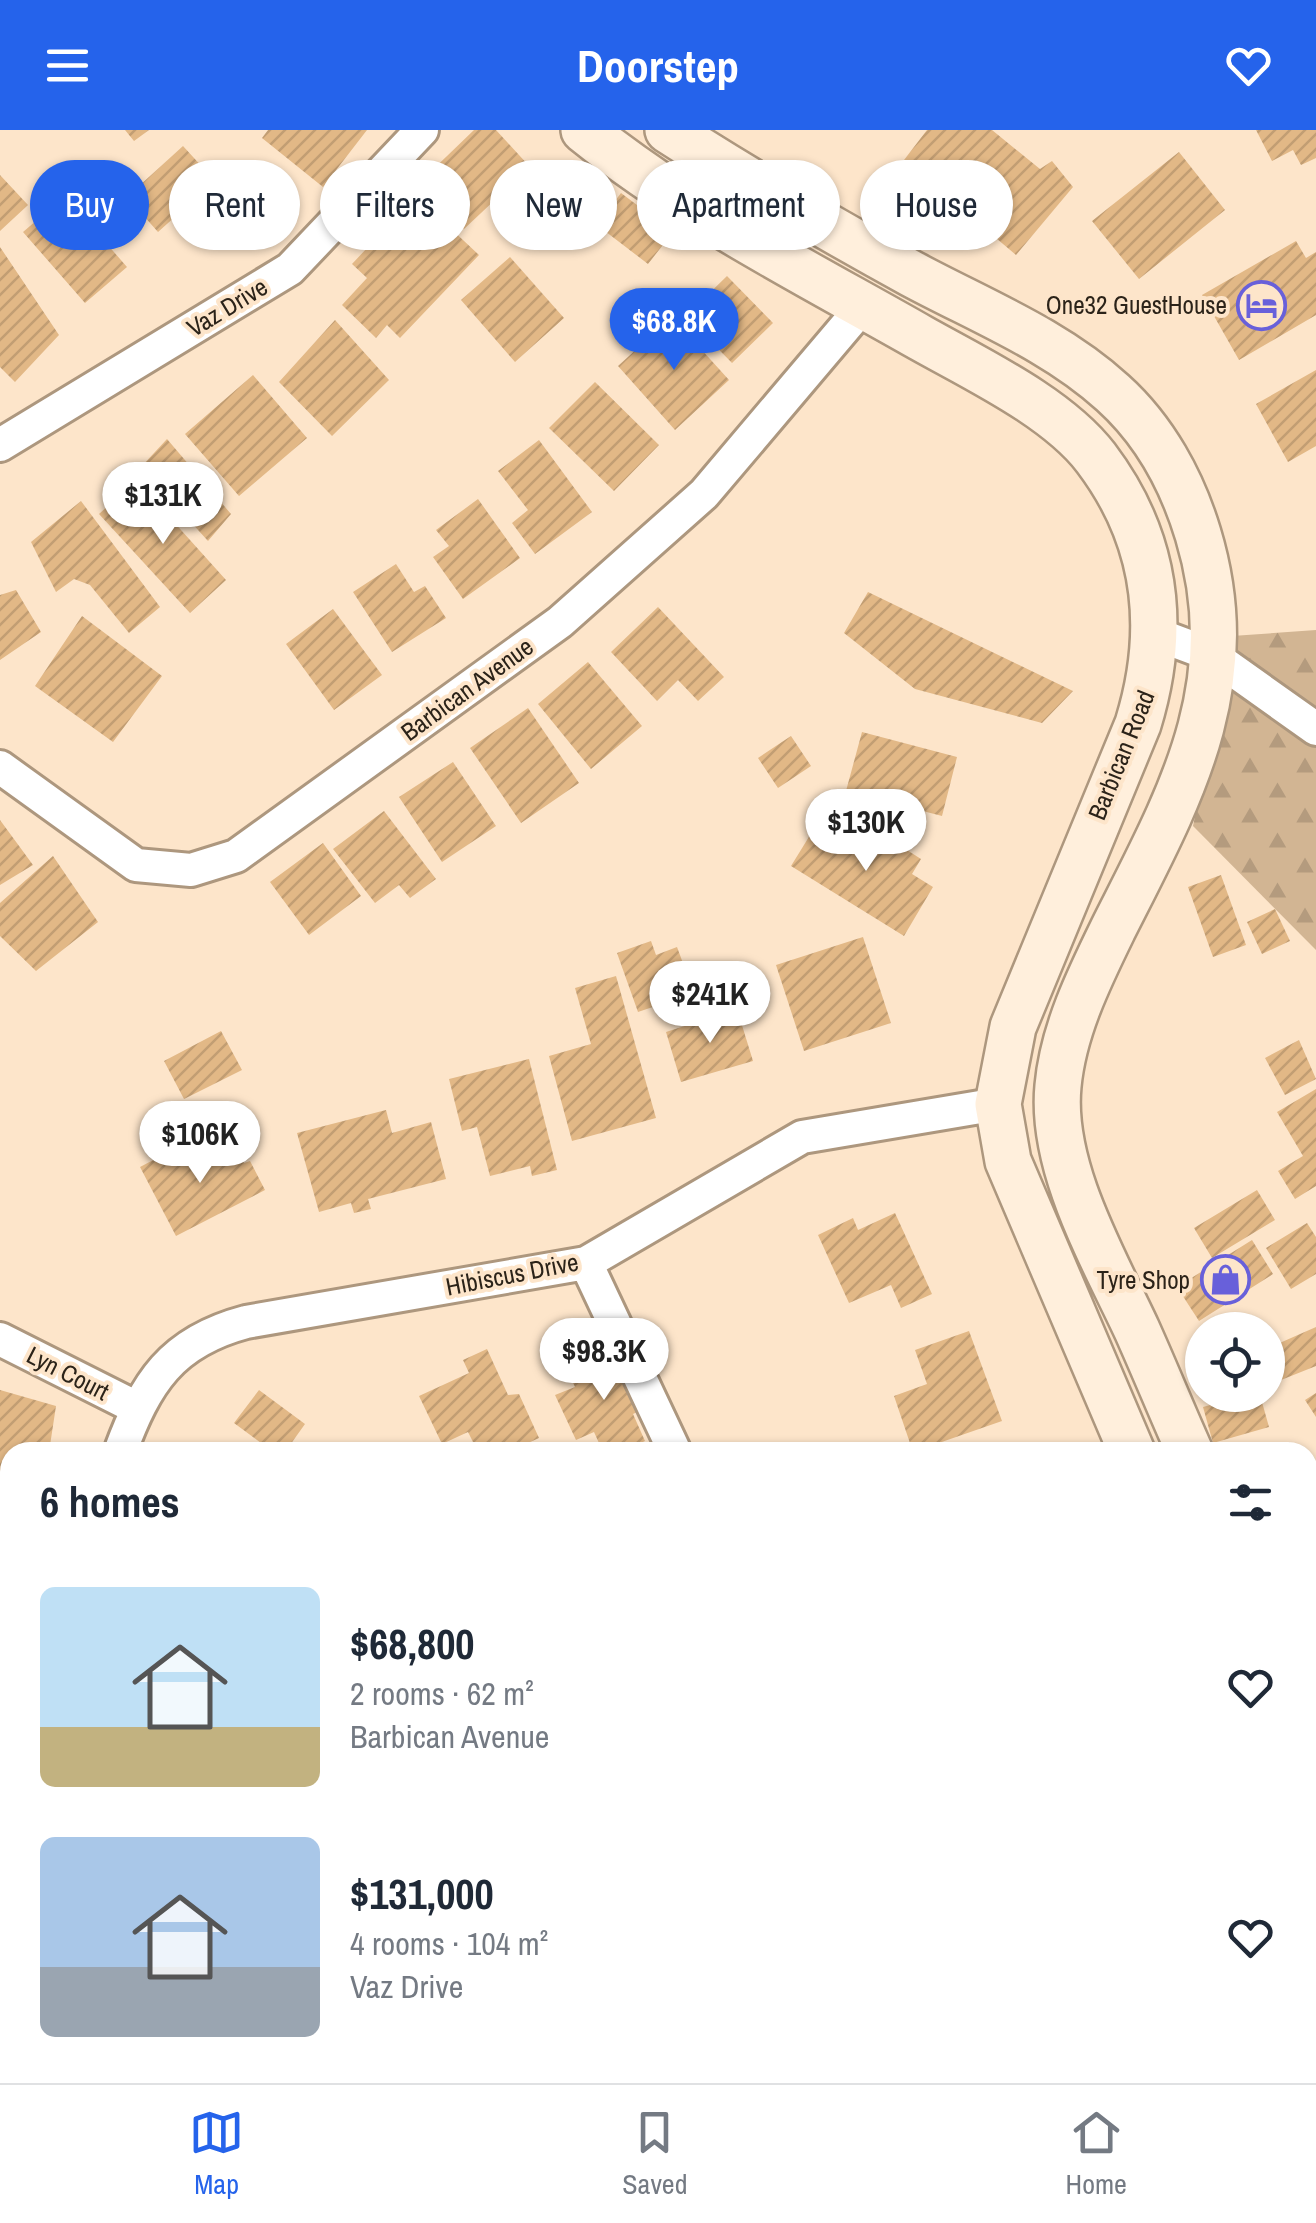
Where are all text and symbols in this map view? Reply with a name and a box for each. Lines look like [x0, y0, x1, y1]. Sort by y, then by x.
text: Doorstep [577, 35, 739, 96]
icon: menu [40, 38, 95, 93]
icon: heart [1221, 38, 1276, 93]
chip: Buy [30, 160, 149, 250]
chip: Rent [169, 160, 300, 250]
chip: Filters [320, 160, 470, 250]
chip: New [490, 160, 617, 250]
chip: Apartment [637, 160, 840, 250]
chip: House [860, 160, 1013, 250]
street label: Vaz Drive [180, 270, 274, 344]
hotel icon: One32 GuestHouse [1236, 279, 1288, 331]
pin: $68.8K [593, 288, 755, 373]
place label: One32 GuestHouse [1046, 288, 1227, 322]
text: $68.8K [632, 299, 716, 342]
pin: $131K [93, 462, 233, 547]
text: $131K [124, 473, 202, 516]
street label: Barbican Avenue [394, 629, 540, 749]
street label: Barbican Road [1080, 685, 1162, 825]
pin: $130K [796, 789, 936, 874]
text: $130K [827, 800, 905, 843]
pin: $241K [640, 961, 780, 1046]
text: $241K [671, 972, 749, 1015]
pin: $106K [130, 1101, 270, 1186]
text: $106K [161, 1112, 239, 1155]
street label: Hibiscus Drive [443, 1244, 581, 1304]
shop icon: Tyre Shop [1199, 1254, 1251, 1306]
place label: Tyre Shop [1097, 1263, 1190, 1297]
map controls [1185, 1312, 1285, 1412]
button: locate [1185, 1312, 1285, 1412]
pin: $98.3K [523, 1318, 685, 1403]
text: $98.3K [562, 1329, 646, 1372]
street label: Lyn Court [21, 1338, 115, 1408]
text: 6 homes [40, 1474, 180, 1530]
icon: filters [1223, 1475, 1278, 1530]
text: $68,800 [350, 1616, 475, 1672]
icon: home [120, 1627, 240, 1747]
icon: heart [1223, 1660, 1278, 1715]
text: 2 rooms · 62 m² [350, 1672, 534, 1715]
text: Barbican Avenue [350, 1715, 549, 1758]
text: $131,000 [350, 1866, 494, 1922]
icon: home [120, 1877, 240, 1997]
icon: heart [1223, 1910, 1278, 1965]
text: 4 rooms · 104 m² [350, 1922, 548, 1965]
text: Vaz Drive [350, 1965, 463, 2008]
tab: Map [189, 2105, 244, 2203]
tab: Saved [622, 2105, 687, 2203]
tab: Home [1066, 2105, 1127, 2203]

